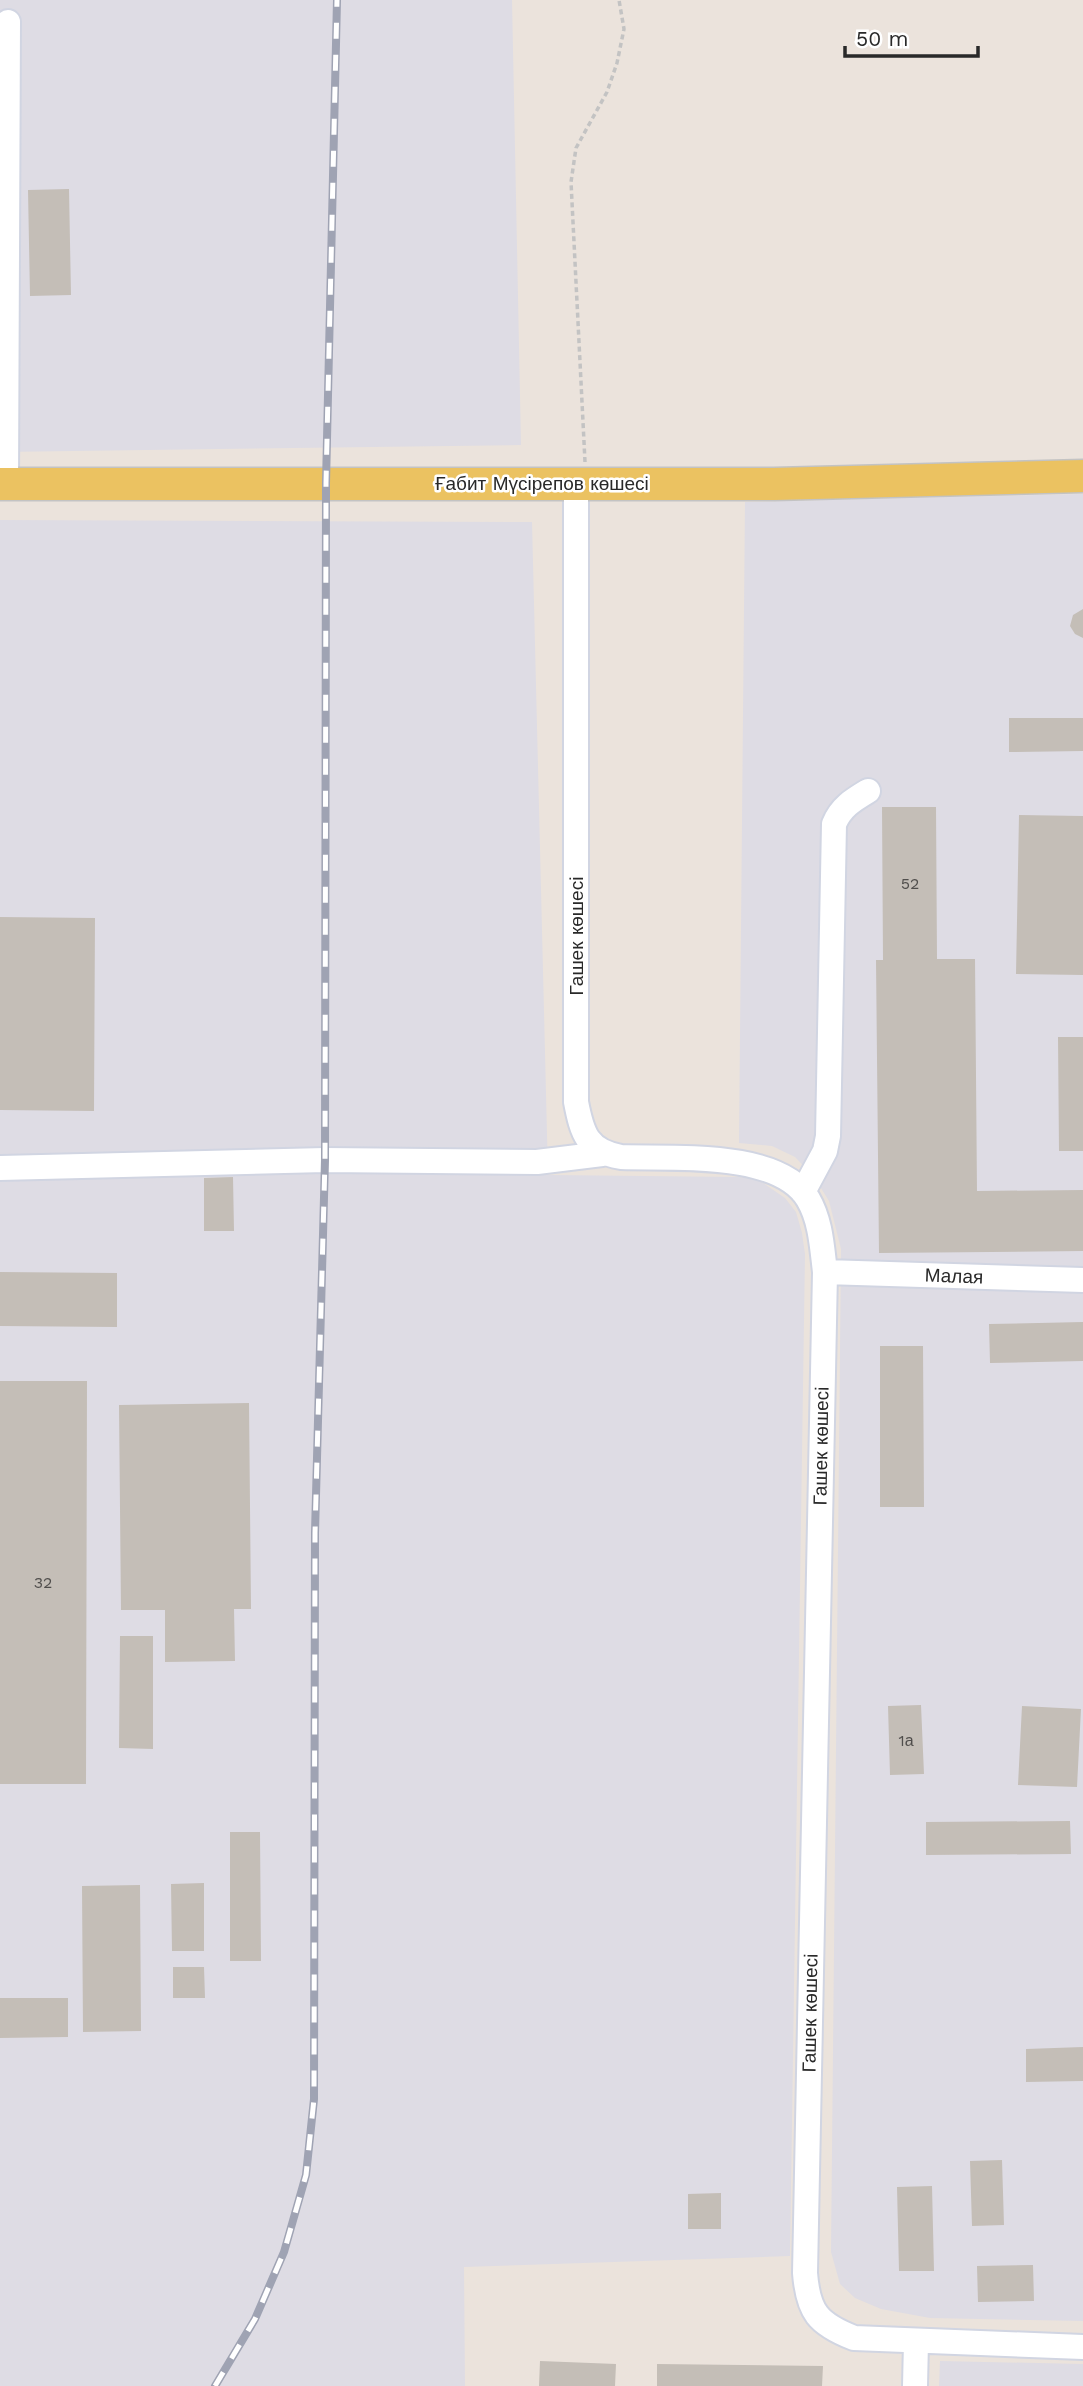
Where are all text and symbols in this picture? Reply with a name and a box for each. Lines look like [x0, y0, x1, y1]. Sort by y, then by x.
scale bar [845, 14, 978, 58]
text: 50 m [856, 26, 908, 51]
street label: Ғабит Мүсірепов көшесі [434, 472, 649, 495]
house number: 52 [901, 874, 919, 893]
street label: Гашек көшесі [565, 877, 588, 995]
street label: Малая [924, 1263, 984, 1289]
street label: Гашек көшесі [808, 1386, 834, 1506]
house number: 32 [34, 1573, 52, 1592]
house number: 1а [898, 1731, 914, 1750]
street label: Гашек көшесі [797, 1953, 823, 2073]

